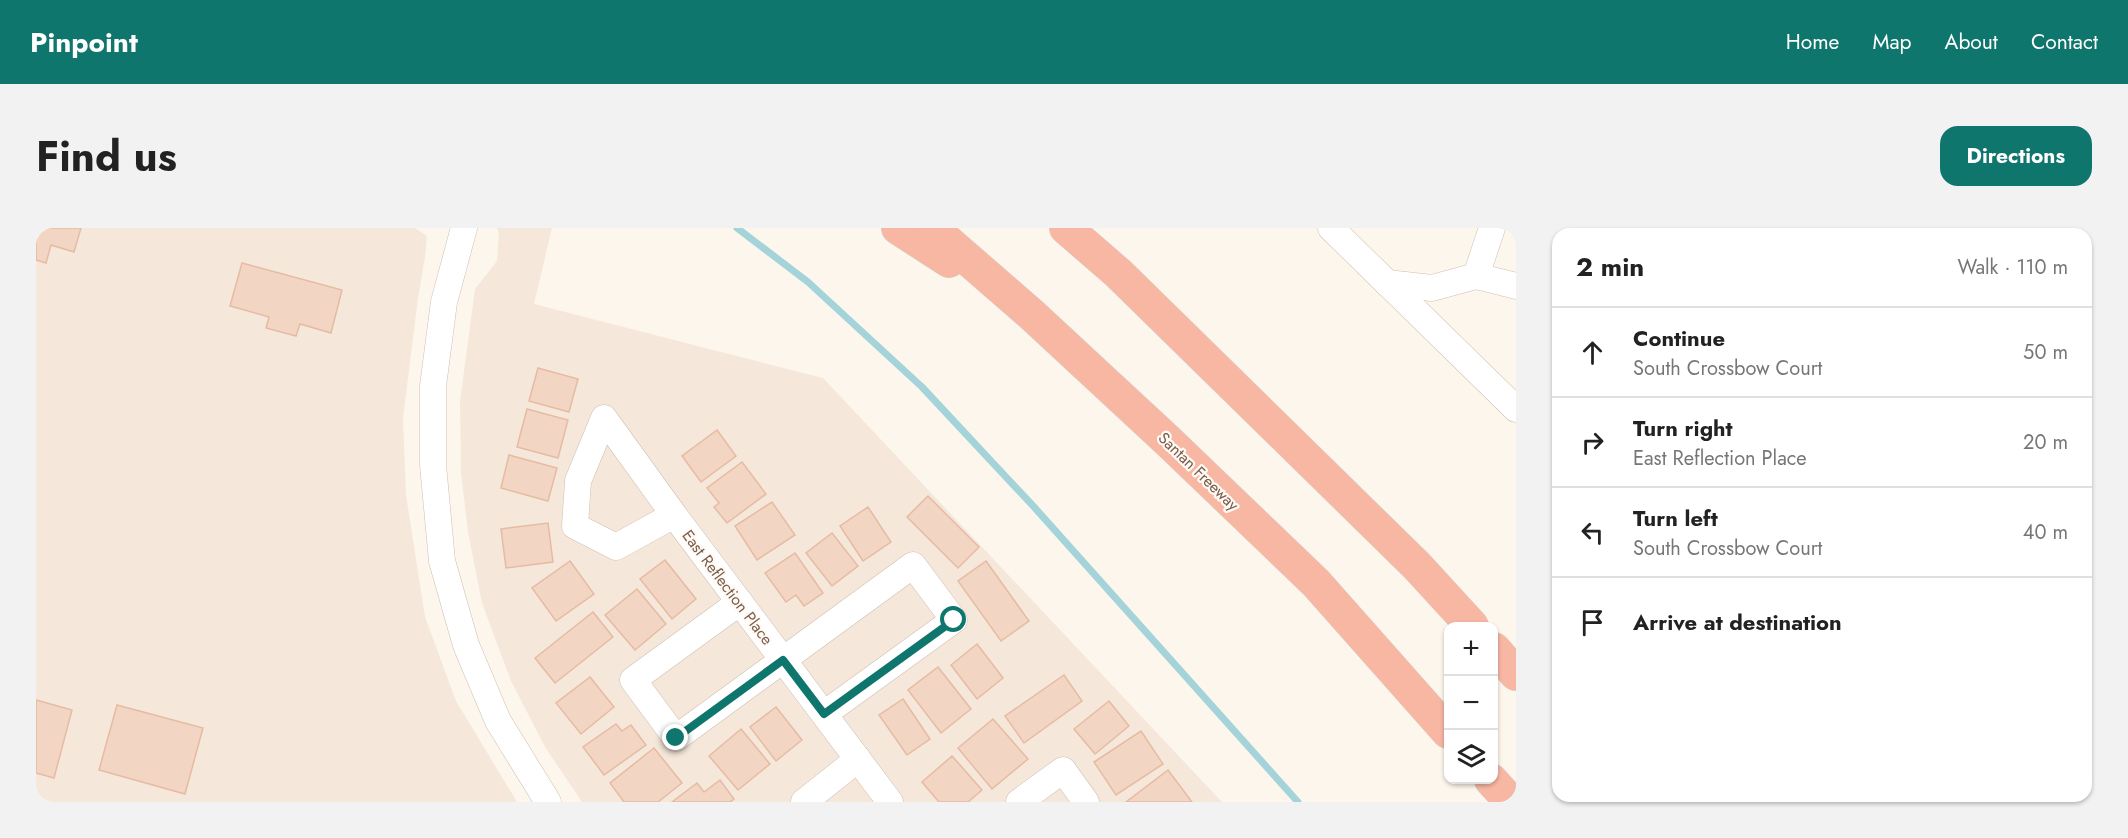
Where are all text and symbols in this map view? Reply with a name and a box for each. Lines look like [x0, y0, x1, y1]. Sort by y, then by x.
text: Pinpoint [30, 22, 138, 63]
text: Home [1786, 27, 1839, 57]
text: Map [1872, 27, 1912, 57]
text: About [1945, 27, 1998, 57]
text: Contact [2031, 27, 2098, 57]
text: Find us [36, 126, 177, 187]
button: Directions [1940, 126, 2092, 186]
text: 2 min [1576, 248, 1644, 286]
text: Walk · 110 m [1958, 253, 2068, 282]
text: Continue [1633, 322, 1725, 354]
icon: ahead [1576, 336, 1609, 369]
text: 50 m [2023, 338, 2068, 367]
text: South Crossbow Court [1633, 354, 1822, 383]
text: Turn right [1633, 412, 1733, 444]
icon: right [1576, 426, 1609, 459]
street label: Santan Freeway [1153, 427, 1245, 517]
text: 20 m [2023, 428, 2068, 457]
text: East Reflection Place [1633, 444, 1807, 473]
text: Turn left [1633, 502, 1718, 534]
icon: left [1576, 516, 1609, 549]
text: 40 m [2023, 518, 2068, 547]
street label: East Reflection Place [677, 525, 779, 650]
text: South Crossbow Court [1633, 534, 1822, 563]
route start [940, 606, 966, 632]
icon: arrive [1576, 606, 1609, 639]
text: Arrive at destination [1633, 606, 1842, 638]
map controls [1444, 622, 1498, 784]
button: + [1444, 622, 1498, 676]
button: − [1444, 676, 1498, 730]
route end [662, 724, 688, 750]
button: layers [1444, 730, 1498, 784]

